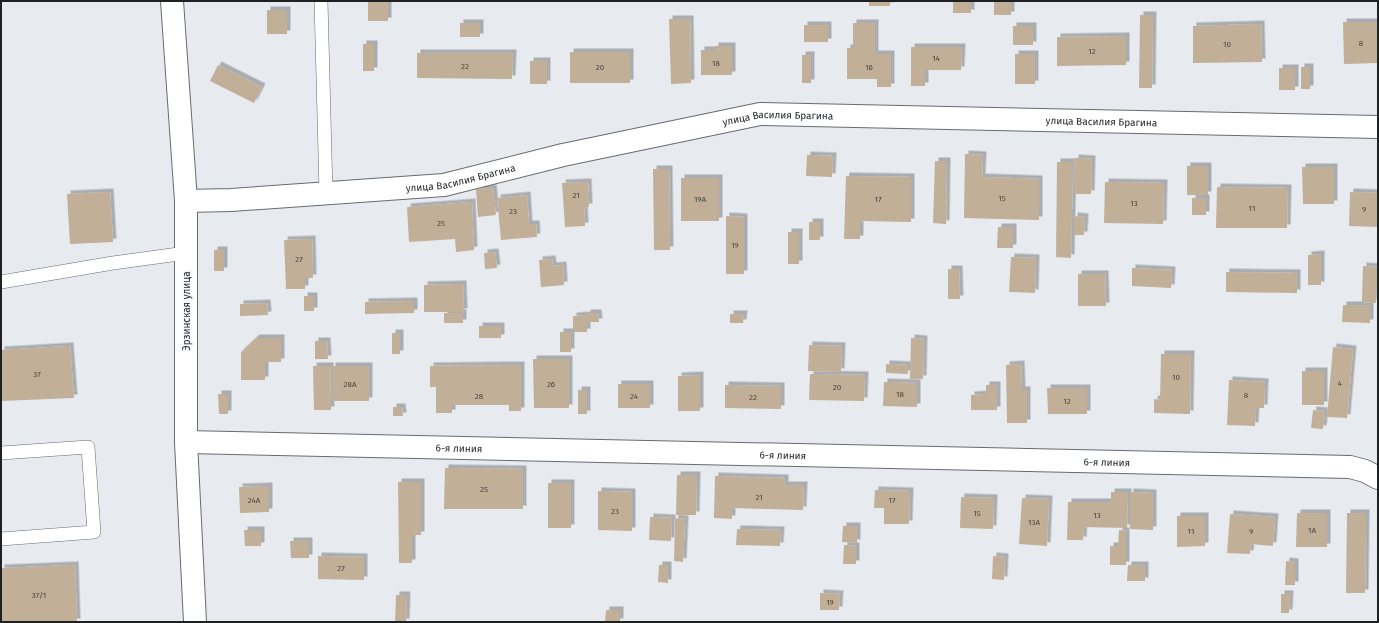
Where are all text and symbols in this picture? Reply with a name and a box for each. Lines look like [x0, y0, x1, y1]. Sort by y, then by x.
house number: 8 [1359, 39, 1364, 48]
house number: 10 [1223, 40, 1231, 49]
house number: 12 [1088, 47, 1096, 56]
house number: 14 [932, 54, 941, 63]
house number: 18 [712, 59, 721, 68]
house number: 22 [461, 62, 469, 71]
house number: 20 [596, 63, 605, 72]
house number: 16 [865, 63, 873, 72]
street label: улица Василия Брагина [722, 109, 833, 129]
street label: улица Василия Брагина [1046, 115, 1157, 129]
street label: улица Василия Брагина [405, 162, 517, 195]
house number: 21 [572, 191, 580, 200]
house number: 15 [998, 194, 1006, 203]
house number: 19А [694, 195, 706, 204]
house number: 17 [874, 195, 882, 204]
house number: 13 [1130, 199, 1138, 208]
house number: 11 [1249, 204, 1255, 213]
house number: 9 [1362, 205, 1366, 214]
house number: 23 [509, 207, 517, 216]
house number: 25 [437, 219, 445, 228]
house number: 19 [731, 241, 739, 250]
house number: 27 [295, 255, 303, 264]
street label: Эрзинская улица [181, 271, 193, 351]
house number: 37 [33, 370, 41, 379]
house number: 10 [1172, 373, 1180, 382]
house number: 4 [1338, 379, 1343, 388]
house number: 28А [344, 380, 357, 389]
house number: 26 [547, 380, 555, 389]
house number: 20 [833, 383, 842, 392]
house number: 18 [896, 390, 905, 399]
house number: 8 [1244, 391, 1249, 400]
house number: 28 [475, 392, 484, 401]
house number: 24 [630, 392, 639, 401]
house number: 22 [749, 393, 757, 402]
house number: 12 [1063, 397, 1071, 406]
street label: 6-я линия [435, 442, 482, 455]
street label: 6-я линия [759, 449, 806, 462]
street label: 6-я линия [1083, 456, 1130, 469]
house number: 25 [480, 485, 488, 494]
house number: 21 [755, 493, 763, 502]
house number: 24А [248, 496, 261, 505]
house number: 17 [888, 496, 896, 505]
house number: 23 [611, 507, 619, 516]
house number: 15 [973, 509, 981, 518]
house number: 13 [1093, 511, 1101, 520]
house number: 13А [1028, 518, 1040, 527]
house number: 1А [1308, 526, 1316, 535]
house number: 11 [1188, 527, 1194, 536]
house number: 9 [1249, 527, 1253, 536]
house number: 27 [337, 564, 345, 573]
house number: 37/1 [32, 591, 46, 600]
house number: 19 [826, 598, 834, 607]

